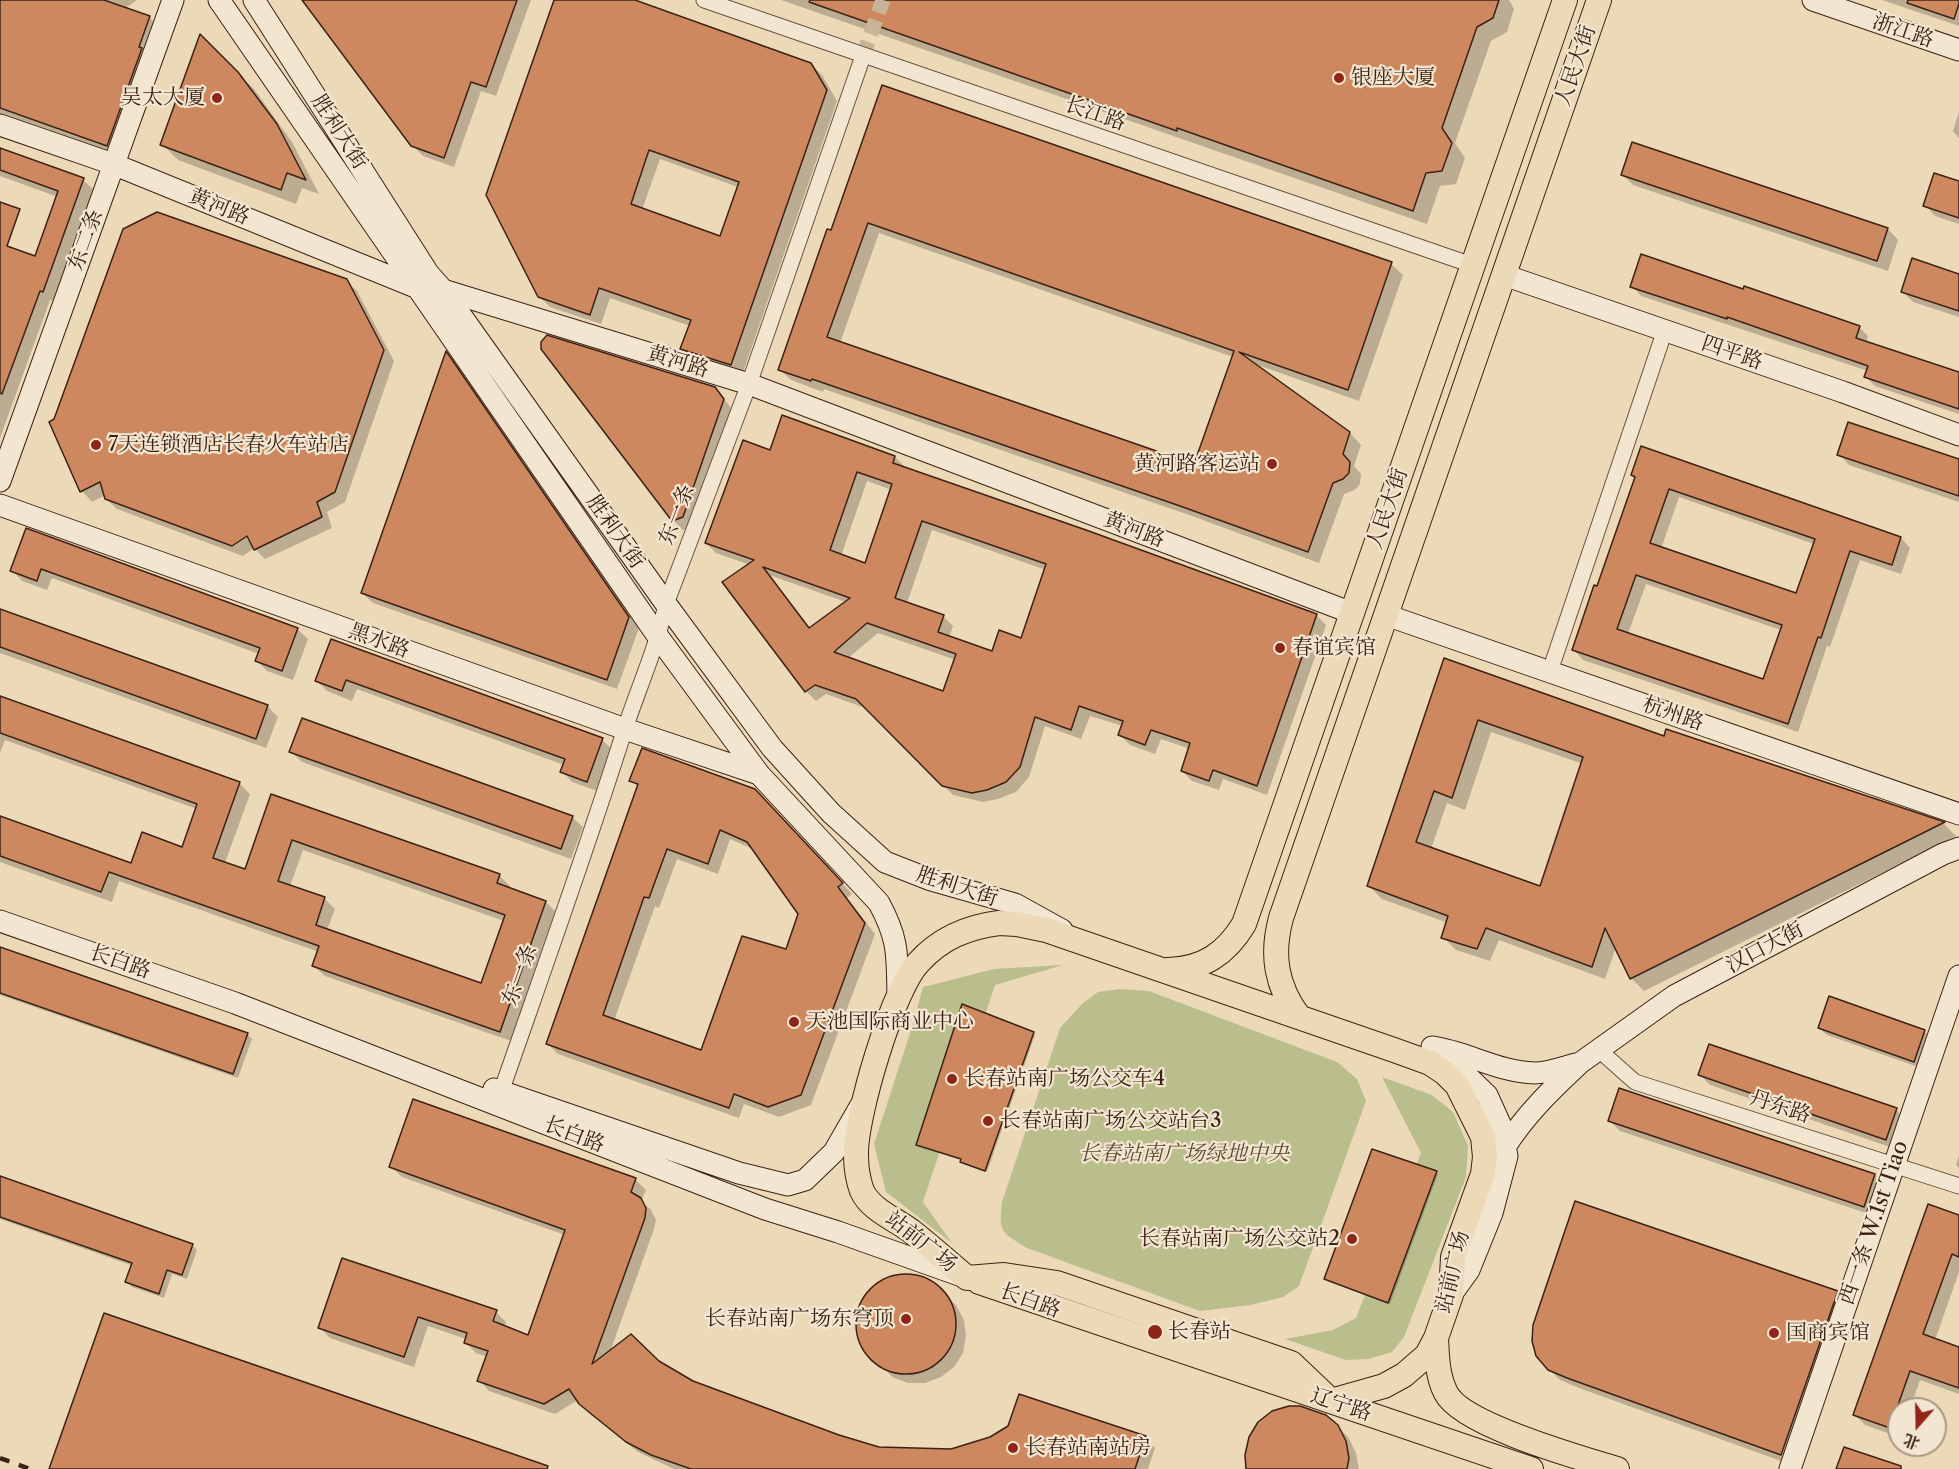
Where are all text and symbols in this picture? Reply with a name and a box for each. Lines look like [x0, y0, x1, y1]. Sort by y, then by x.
street label: 浙江路 [1869, 9, 1937, 53]
street label: 人民大街 [1550, 22, 1602, 110]
place label: 银座大厦 [1351, 65, 1435, 91]
marker: 银座大厦 [1332, 71, 1346, 85]
place label: 吴太大厦 [121, 85, 205, 111]
street label: 胜利大街 [306, 90, 372, 174]
marker: 吴太大厦 [210, 91, 224, 105]
street label: 长江路 [1061, 92, 1129, 136]
street label: 黄河路 [185, 184, 253, 230]
street label: 东二条 [63, 206, 109, 274]
street label: 四平路 [1698, 331, 1766, 375]
street label: 黄河路 [644, 341, 712, 383]
place label: 7天连锁酒店长春火车站店 [108, 432, 349, 458]
marker: 7天连锁酒店长春火车站店 [89, 438, 103, 452]
place label: 黄河路客运站 [1134, 451, 1260, 477]
marker: 黄河路客运站 [1265, 457, 1279, 471]
street label: 人民大街 [1362, 465, 1414, 553]
street label: 东一条 [654, 481, 700, 549]
street label: 胜利大街 [581, 490, 649, 574]
street label: 黄河路 [1100, 507, 1168, 553]
street label: 黑水路 [345, 618, 413, 664]
place label: 春谊宾馆 [1292, 635, 1376, 661]
marker: 春谊宾馆 [1273, 641, 1287, 655]
street label: 杭州路 [1639, 692, 1707, 736]
street label: 胜利大街 [913, 862, 1001, 912]
street label: 汉口大街 [1722, 917, 1808, 979]
street label: 长白路 [86, 940, 154, 984]
street label: 东一条 [497, 941, 543, 1009]
place label: 天池国际商业中心 [806, 1009, 974, 1035]
marker: 天池国际商业中心 [787, 1015, 801, 1029]
place label: 长春站南广场公交车4 [964, 1066, 1165, 1092]
marker: 长春站南广场公交车4 [945, 1072, 959, 1086]
street label: 丹东路 [1746, 1085, 1814, 1129]
place label: 长春站南广场公交站台3 [1000, 1108, 1222, 1134]
street label: 长白路 [540, 1112, 608, 1158]
marker: 长春站南广场公交站台3 [981, 1114, 995, 1128]
street label: 西一条 W.1st Tiao [1834, 1138, 1914, 1308]
park label: 长春站南广场绿地中央 [1079, 1141, 1289, 1167]
street label: 站前广场 [880, 1206, 962, 1278]
place label: 长春站南广场公交站2 [1139, 1226, 1340, 1252]
street label: 站前广场 [1431, 1228, 1475, 1316]
marker: 长春站南广场公交站2 [1345, 1232, 1359, 1246]
street label: 长白路 [996, 1278, 1064, 1324]
place label: 长春站南广场东穹顶 [705, 1306, 894, 1332]
marker: 长春站南广场东穹顶 [899, 1312, 913, 1326]
place label: 长春站 [1168, 1319, 1231, 1345]
place label: 国商宾馆 [1786, 1320, 1870, 1346]
marker: 长春站 [1146, 1323, 1164, 1341]
marker: 国商宾馆 [1767, 1326, 1781, 1340]
street label: 辽宁路 [1307, 1383, 1375, 1427]
north arrow [1887, 1397, 1947, 1457]
text: 北 [1901, 1430, 1922, 1454]
place label: 长春站南站房 [1025, 1435, 1151, 1461]
marker: 长春站南站房 [1006, 1441, 1020, 1455]

